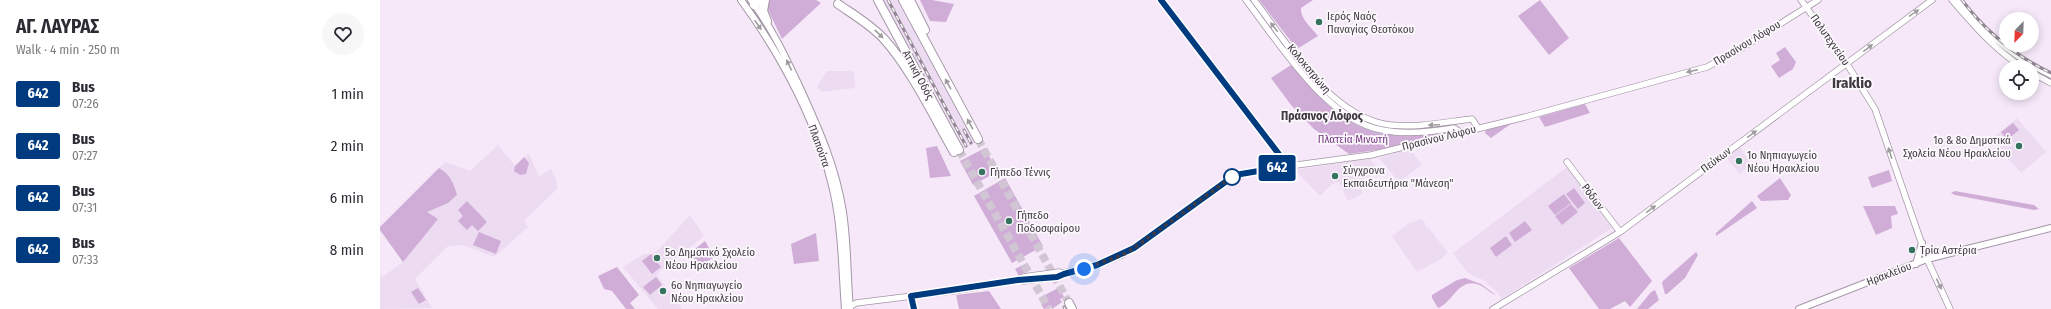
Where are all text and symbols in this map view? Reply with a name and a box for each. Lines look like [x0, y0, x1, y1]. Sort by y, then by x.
one-way arrow [1909, 9, 1919, 17]
place label: Ιερός Ναός Παναγίας Θεοτόκου [1327, 10, 1414, 36]
street label: Πολυτεχνείου [1808, 12, 1852, 68]
north arrow [1999, 12, 2039, 52]
map controls [1999, 12, 2039, 100]
button: heart [322, 13, 364, 55]
text: ΑΓ. ΛΑΥΡΑΣ [16, 15, 99, 38]
marker: Ιερός Ναός Παναγίας Θεοτόκου [1314, 17, 1324, 27]
street label: Πρασίνου Λόφου [1711, 18, 1783, 68]
one-way arrow [754, 19, 762, 30]
one-way arrow [1270, 21, 1279, 32]
one-way arrow [874, 29, 884, 39]
text: Walk · 4 min · 250 m [16, 42, 120, 57]
street label: Κολοκοτρώνη [1284, 42, 1334, 96]
one-way arrow [1862, 43, 1873, 52]
street label: Αττική Οδός [900, 48, 937, 102]
one-way arrow [786, 59, 792, 70]
button: locate [1999, 60, 2039, 100]
one-way arrow [1686, 68, 1698, 74]
district label: Iraklio [1832, 74, 1872, 92]
text: Bus [72, 78, 95, 96]
one-way arrow [945, 78, 951, 90]
text: 642 [28, 85, 48, 102]
text: 1 min [331, 85, 364, 103]
text: 07:26 [72, 96, 99, 111]
district label: Πράσινος Λόφος [1281, 108, 1364, 123]
one-way arrow [967, 118, 973, 130]
one-way arrow [1428, 121, 1440, 128]
street label: Πλαπούτα [805, 123, 833, 169]
street label: Πρασίνου Λόφου [1401, 123, 1477, 153]
text: Bus [72, 130, 95, 148]
one-way arrow [1747, 130, 1758, 138]
park label: Πλατεία Μινωτή [1318, 133, 1388, 146]
place label: 1ο & 8ο Δημοτικά Σχολεία Νέου Ηρακλείου [1903, 134, 2011, 160]
text: 642 [28, 137, 48, 154]
text: 2 min [331, 137, 364, 155]
marker: 1ο & 8ο Δημοτικά Σχολεία Νέου Ηρακλείου [2014, 141, 2024, 151]
street label: Πεύκων [1698, 144, 1734, 176]
one-way arrow [1887, 147, 1893, 159]
text: 07:27 [72, 148, 97, 163]
place label: 1ο Νηπιαγωγείο Νέου Ηρακλείου [1747, 149, 1819, 175]
line badge: 642 [1254, 155, 1300, 181]
marker: 1ο Νηπιαγωγείο Νέου Ηρακλείου [1734, 156, 1744, 166]
text: 642 [1267, 159, 1287, 176]
place label: Σύγχρονα Εκπαιδευτήρια "Μάνεση" [1343, 164, 1454, 190]
place label: Γήπεδο Τέννις [990, 166, 1051, 179]
marker: Γήπεδο Τέννις [977, 167, 987, 177]
unlabelled marker [1223, 168, 1241, 186]
marker: Σύγχρονα Εκπαιδευτήρια "Μάνεση" [1330, 171, 1340, 181]
street label: Ρόδων [1579, 181, 1607, 213]
text: Bus [72, 182, 95, 200]
text: 642 [28, 189, 48, 206]
text: 6 min [330, 189, 364, 207]
text: 07:31 [72, 200, 97, 215]
one-way arrow [1646, 204, 1657, 213]
place label: Γήπεδο Ποδοσφαίρου [1017, 209, 1080, 235]
marker: Γήπεδο Ποδοσφαίρου [1004, 216, 1014, 226]
text: Bus [72, 234, 95, 252]
text: 642 [28, 241, 48, 258]
text: 8 min [330, 241, 364, 259]
place label: Τρία Αστέρια [1920, 244, 1977, 257]
marker: Τρία Αστέρια [1907, 245, 1917, 255]
place label: 5ο Δημοτικό Σχολείο Νέου Ηρακλείου [665, 246, 755, 272]
text: 07:33 [72, 252, 98, 267]
marker: 5ο Δημοτικό Σχολείο Νέου Ηρακλείου [652, 253, 662, 263]
your location [1074, 259, 1094, 279]
street label: Ηρακλείου [1865, 259, 1913, 289]
place label: 6ο Νηπιαγωγείο Νέου Ηρακλείου [671, 279, 743, 305]
one-way arrow [1936, 279, 1942, 291]
marker: 6ο Νηπιαγωγείο Νέου Ηρακλείου [658, 286, 668, 296]

